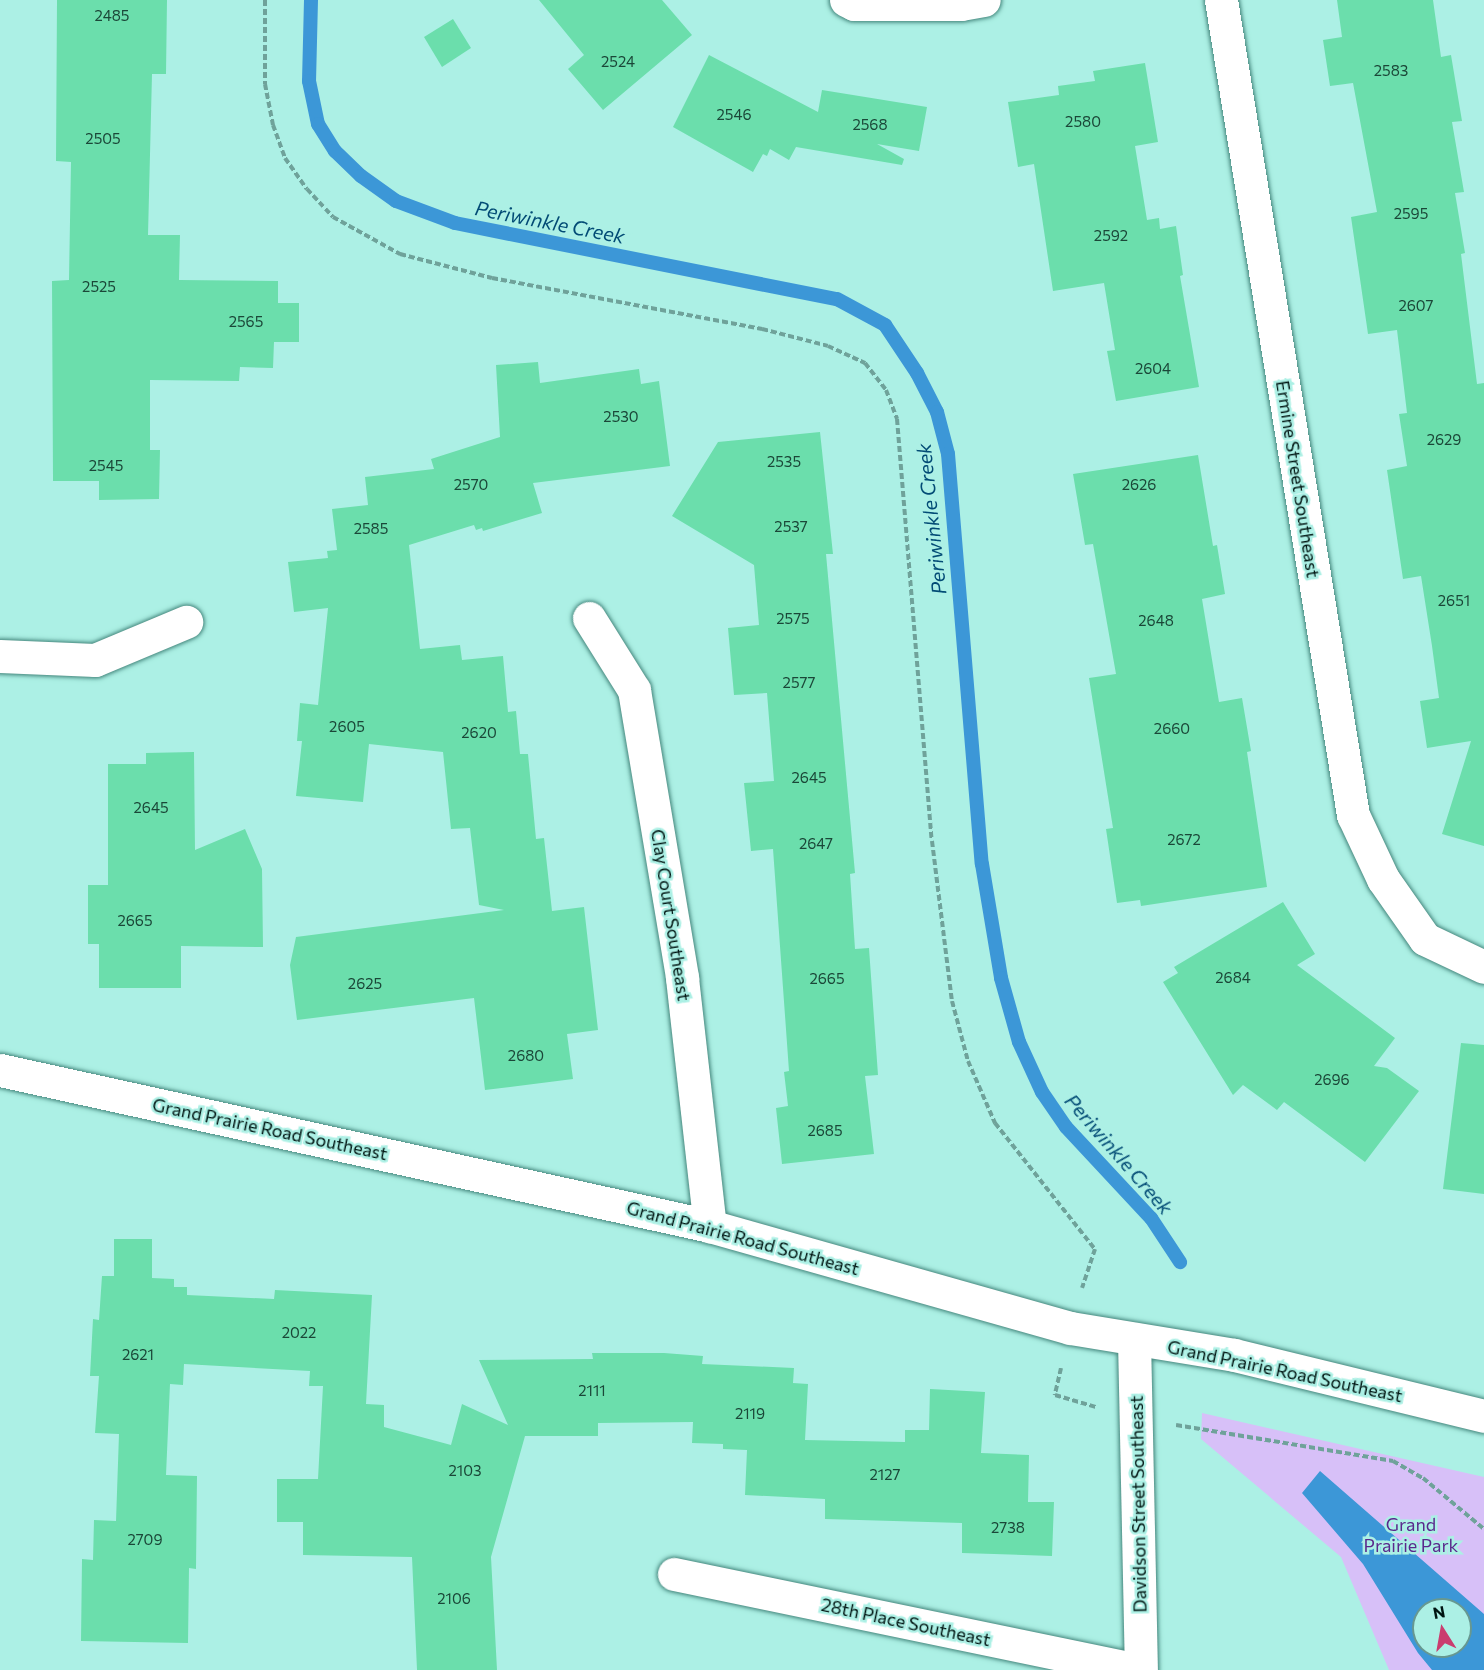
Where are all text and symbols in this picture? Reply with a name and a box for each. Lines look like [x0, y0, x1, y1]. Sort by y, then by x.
house number: 2485 [95, 7, 129, 25]
house number: 2524 [601, 53, 635, 71]
house number: 2583 [1374, 62, 1408, 80]
house number: 2546 [716, 106, 752, 124]
house number: 2580 [1065, 113, 1101, 131]
house number: 2568 [852, 116, 888, 134]
house number: 2505 [85, 130, 121, 148]
water label: Periwinkle Creek [473, 196, 627, 248]
house number: 2595 [1394, 205, 1428, 223]
house number: 2592 [1094, 227, 1128, 245]
house number: 2525 [82, 278, 116, 296]
house number: 2607 [1398, 297, 1434, 315]
house number: 2565 [229, 313, 263, 331]
house number: 2604 [1135, 360, 1171, 378]
street label: Ermine Street Southeast [1272, 379, 1324, 579]
house number: 2530 [603, 408, 639, 426]
house number: 2629 [1427, 431, 1461, 449]
water label: Periwinkle Creek [911, 442, 951, 596]
house number: 2535 [767, 453, 801, 471]
house number: 2545 [89, 457, 123, 475]
house number: 2570 [454, 476, 488, 494]
house number: 2626 [1122, 476, 1156, 494]
house number: 2537 [774, 518, 808, 536]
house number: 2585 [354, 520, 388, 538]
house number: 2651 [1438, 592, 1470, 610]
house number: 2575 [776, 610, 810, 628]
house number: 2648 [1138, 612, 1174, 630]
house number: 2577 [783, 674, 815, 692]
house number: 2605 [329, 718, 365, 736]
house number: 2660 [1154, 720, 1190, 738]
house number: 2620 [461, 724, 497, 742]
house number: 2645 [792, 769, 826, 787]
house number: 2645 [134, 799, 168, 817]
street label: Clay Court Southeast [647, 828, 695, 1002]
house number: 2672 [1167, 831, 1201, 849]
house number: 2647 [799, 835, 833, 853]
house number: 2665 [117, 912, 153, 930]
house number: 2684 [1215, 969, 1251, 987]
house number: 2665 [809, 970, 845, 988]
house number: 2625 [348, 975, 382, 993]
house number: 2680 [508, 1047, 544, 1065]
house number: 2696 [1314, 1071, 1350, 1089]
water label: Periwinkle Creek [1060, 1089, 1178, 1219]
street label: Grand Prairie Road Southeast [150, 1094, 390, 1164]
house number: 2685 [807, 1122, 843, 1140]
street label: Grand Prairie Road Southeast [624, 1197, 862, 1279]
house number: 2022 [282, 1324, 316, 1342]
street label: Grand Prairie Road Southeast [1165, 1336, 1405, 1406]
house number: 2621 [122, 1346, 154, 1364]
house number: 2111 [578, 1382, 606, 1400]
street label: Davidson Street Southeast [1125, 1395, 1151, 1613]
house number: 2119 [735, 1405, 765, 1423]
house number: 2103 [448, 1462, 482, 1480]
house number: 2127 [870, 1466, 900, 1484]
park label: Grand Prairie Park [1364, 1514, 1458, 1556]
house number: 2738 [991, 1519, 1025, 1537]
house number: 2709 [127, 1531, 163, 1549]
house number: 2106 [437, 1590, 471, 1608]
street label: 28th Place Southeast [819, 1593, 993, 1651]
north arrow [1412, 1598, 1472, 1658]
text: N [1431, 1601, 1447, 1622]

